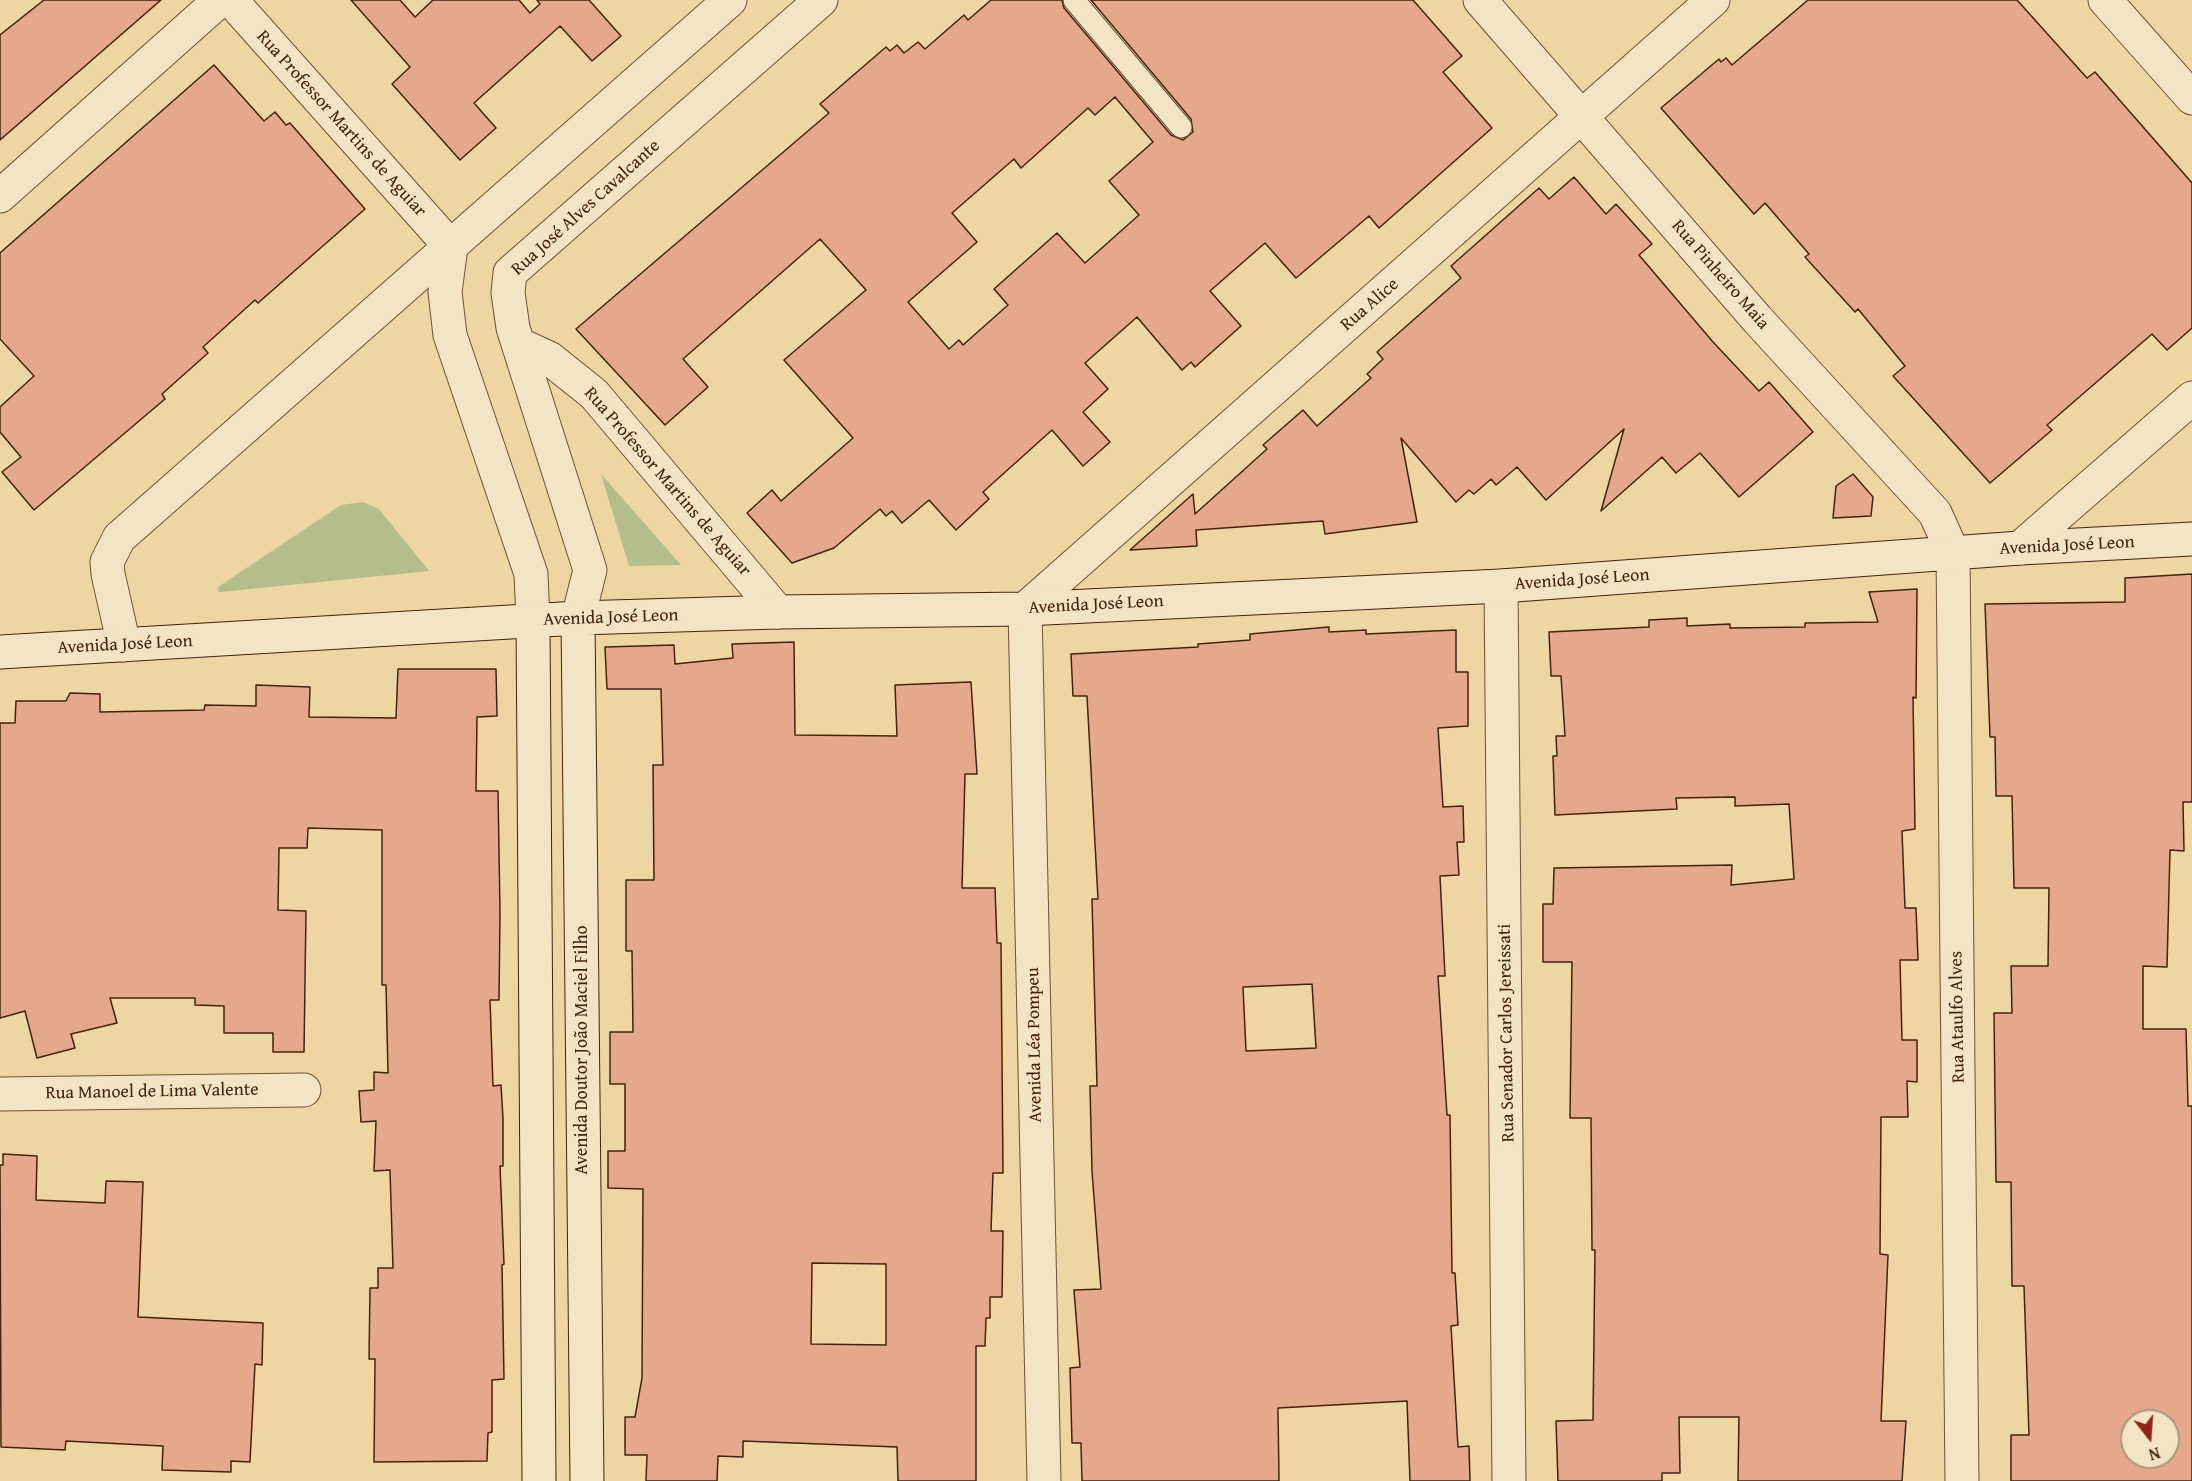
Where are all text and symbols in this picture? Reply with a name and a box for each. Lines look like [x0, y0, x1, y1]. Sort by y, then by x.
street label: Rua Professor Martins de Aguiar [251, 26, 431, 222]
street label: Rua José Alves Cavalcante [507, 136, 665, 280]
street label: Rua Pinheiro Maia [1667, 216, 1773, 334]
street label: Rua Alice [1336, 274, 1404, 336]
street label: Rua Professor Martins de Aguiar [579, 383, 755, 581]
street label: Avenida José Leon [1999, 532, 2135, 560]
street label: Avenida José Leon [1514, 565, 1650, 595]
street label: Avenida José Leon [1028, 591, 1164, 619]
street label: Avenida José Leon [543, 605, 679, 631]
street label: Avenida José Leon [57, 631, 193, 659]
street label: Rua Senador Carlos Jereissati [1494, 924, 1520, 1142]
street label: Avenida Doutor João Maciel Filho [571, 925, 593, 1175]
street label: Rua Ataulfo Alves [1946, 951, 1970, 1083]
street label: Avenida Léa Pompeu [1023, 967, 1047, 1123]
street label: Rua Manoel de Lima Valente [45, 1079, 259, 1105]
north arrow [2120, 1409, 2180, 1469]
text: N [2146, 1441, 2163, 1467]

